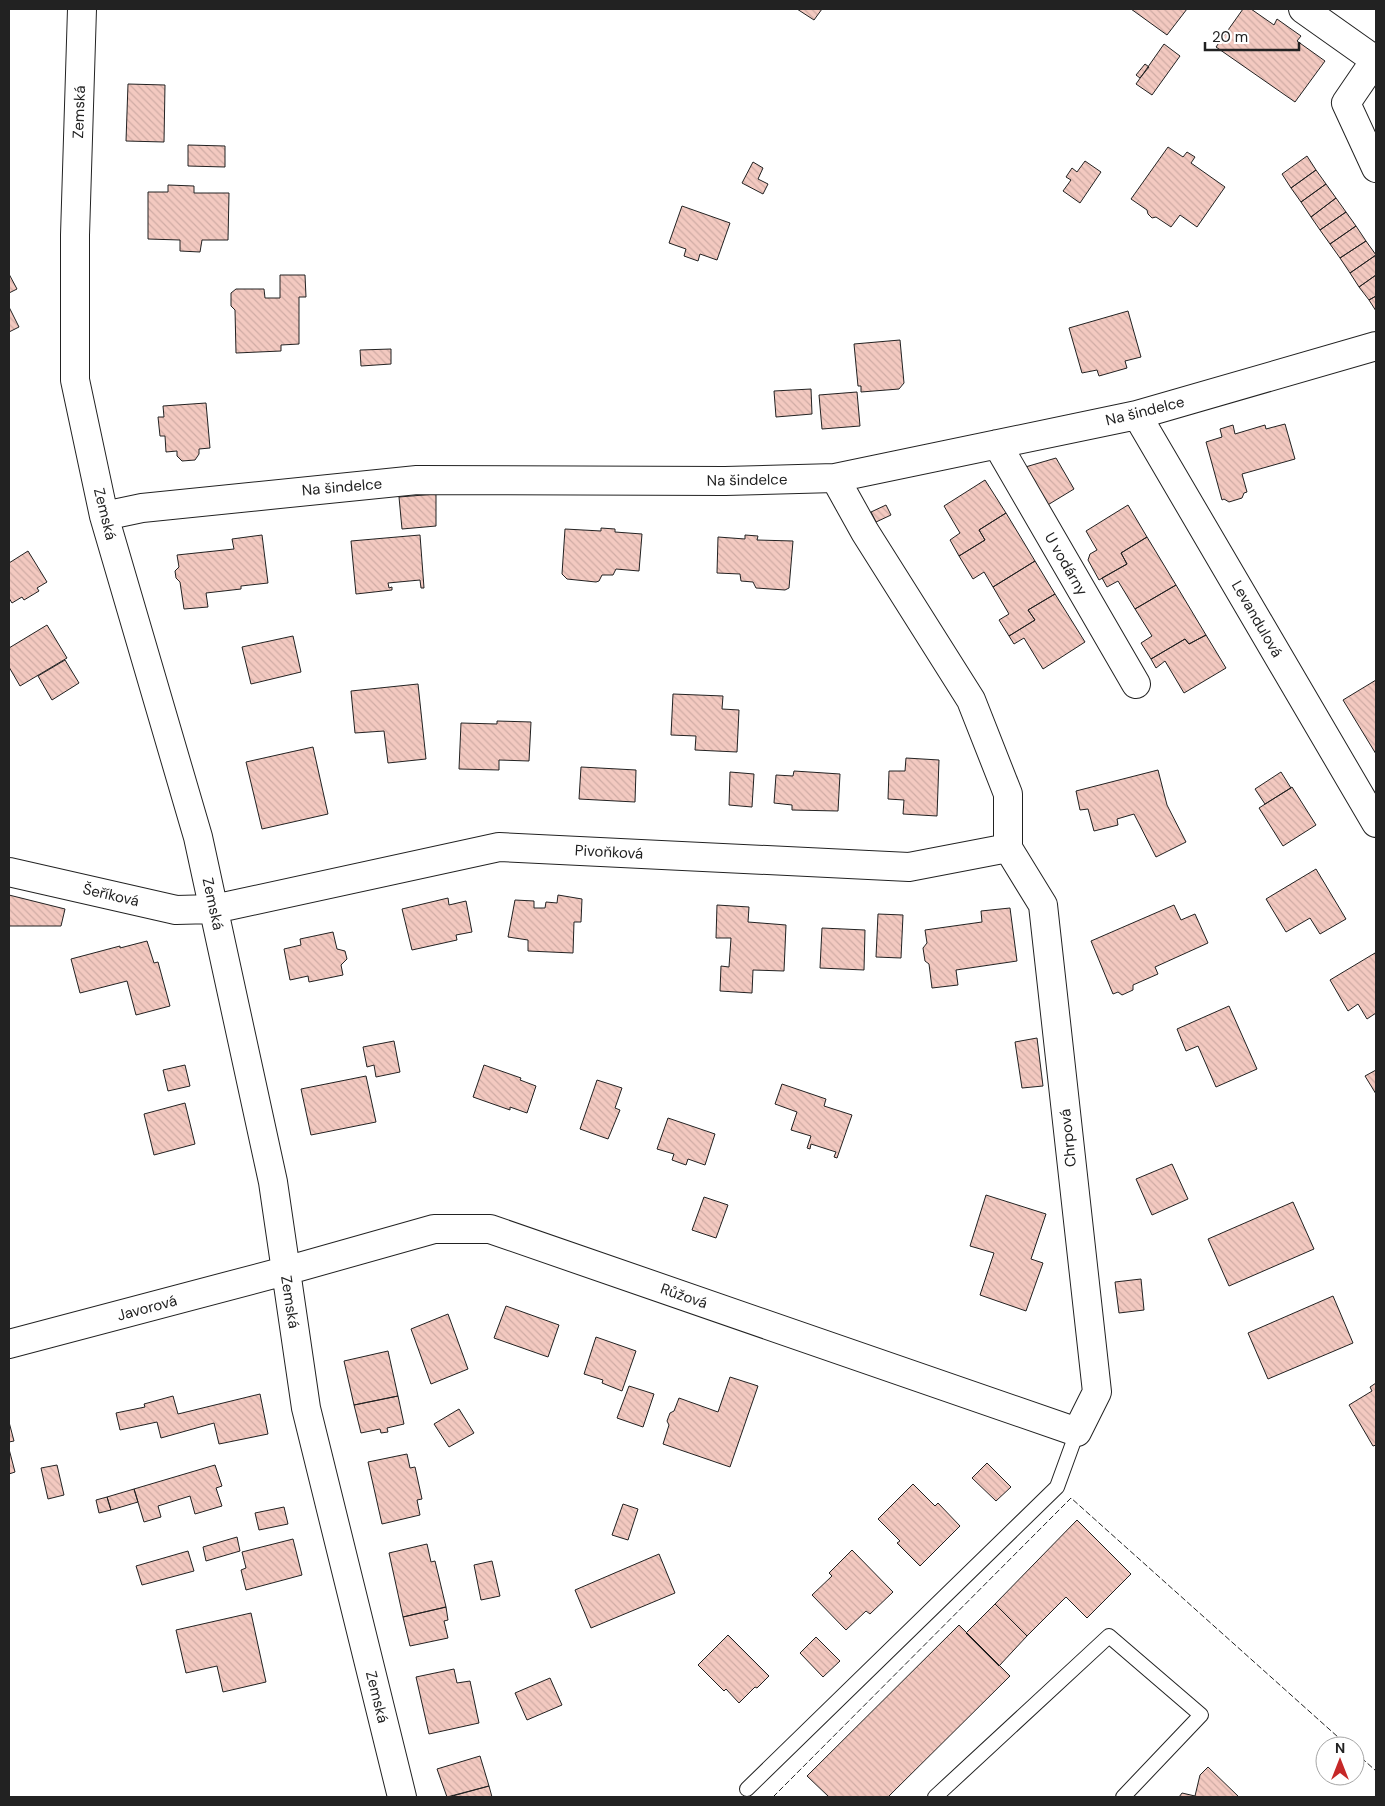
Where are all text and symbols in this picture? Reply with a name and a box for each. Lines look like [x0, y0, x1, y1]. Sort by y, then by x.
scale bar [1205, 20, 1299, 52]
text: 20 m [1212, 27, 1248, 47]
street label: Zemská [68, 85, 90, 139]
street label: Na šindelce [1103, 392, 1187, 430]
street label: Na šindelce [707, 469, 787, 491]
street label: Na šindelce [301, 474, 383, 500]
street label: Zemská [89, 486, 121, 542]
street label: U vodárny [1040, 529, 1093, 600]
street label: Levandulová [1227, 577, 1287, 661]
street label: Pivoňková [574, 840, 644, 864]
street label: Zemská [198, 876, 228, 932]
street label: Šeříková [81, 879, 141, 911]
street label: Chrpová [1055, 1108, 1081, 1168]
street label: Zemská [276, 1274, 304, 1330]
street label: Růžová [658, 1279, 710, 1313]
street label: Javorová [115, 1290, 179, 1326]
street label: Zemská [361, 1669, 393, 1725]
north arrow [1315, 1736, 1365, 1786]
text: N [1335, 1739, 1345, 1757]

